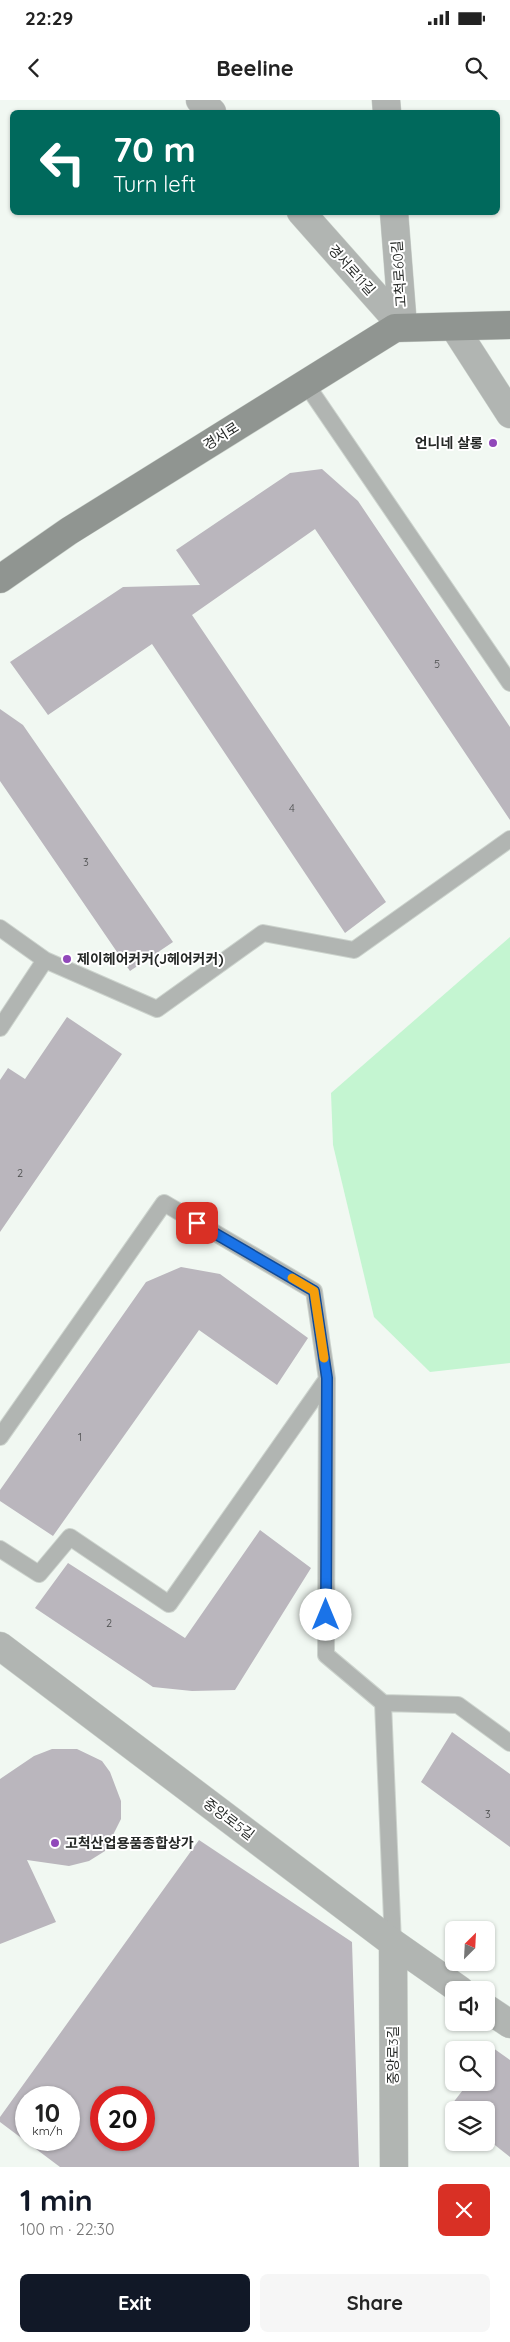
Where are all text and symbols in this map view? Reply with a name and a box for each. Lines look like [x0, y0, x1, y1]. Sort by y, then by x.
text: 22:29 [25, 6, 73, 30]
icon: back [20, 54, 48, 82]
text: Beeline [216, 54, 294, 82]
icon: search [462, 54, 490, 82]
text: 70 m [113, 127, 196, 171]
icon: left [30, 130, 95, 195]
text: Turn left [113, 170, 196, 198]
street label: 고척로60길 [388, 240, 410, 308]
street label: 경서로11길 [325, 241, 379, 299]
street label: 경서로 [200, 418, 242, 454]
place label: 언니네 살롱 [415, 434, 483, 452]
marker: 언니네 살롱 [487, 437, 499, 449]
house number: 5 [434, 657, 440, 671]
house number: 4 [289, 801, 295, 815]
house number: 3 [83, 855, 89, 869]
place label: 제이헤어커커(J헤어커커) [77, 950, 224, 968]
marker: 제이헤어커커(J헤어커커) [61, 953, 73, 965]
house number: 2 [17, 1166, 23, 1180]
pin [176, 1202, 218, 1244]
icon: arrive [183, 1209, 211, 1237]
house number: 1 [78, 1430, 82, 1444]
position arrow [299, 1588, 351, 1640]
house number: 2 [106, 1616, 112, 1630]
street label: 중앙로5길 [200, 1794, 258, 1844]
house number: 3 [485, 1807, 491, 1821]
place label: 고척산업용품종합상가 [65, 1834, 194, 1852]
marker: 고척산업용품종합상가 [49, 1837, 61, 1849]
north arrow [445, 1921, 495, 1971]
map controls [445, 1921, 495, 2151]
button: sound [445, 1981, 495, 2031]
street label: 중앙로3길 [384, 2026, 402, 2084]
button: search [445, 2041, 495, 2091]
speed limit sign: 20 [90, 2086, 155, 2151]
text: 10 [35, 2097, 60, 2128]
button: layers [445, 2101, 495, 2151]
text: km/h [32, 2123, 63, 2138]
text: 1 min [20, 2181, 93, 2219]
button: close [438, 2184, 490, 2236]
text: 100 m · 22:30 [20, 2219, 114, 2239]
button: Exit [20, 2274, 250, 2332]
button: Share [260, 2274, 490, 2332]

